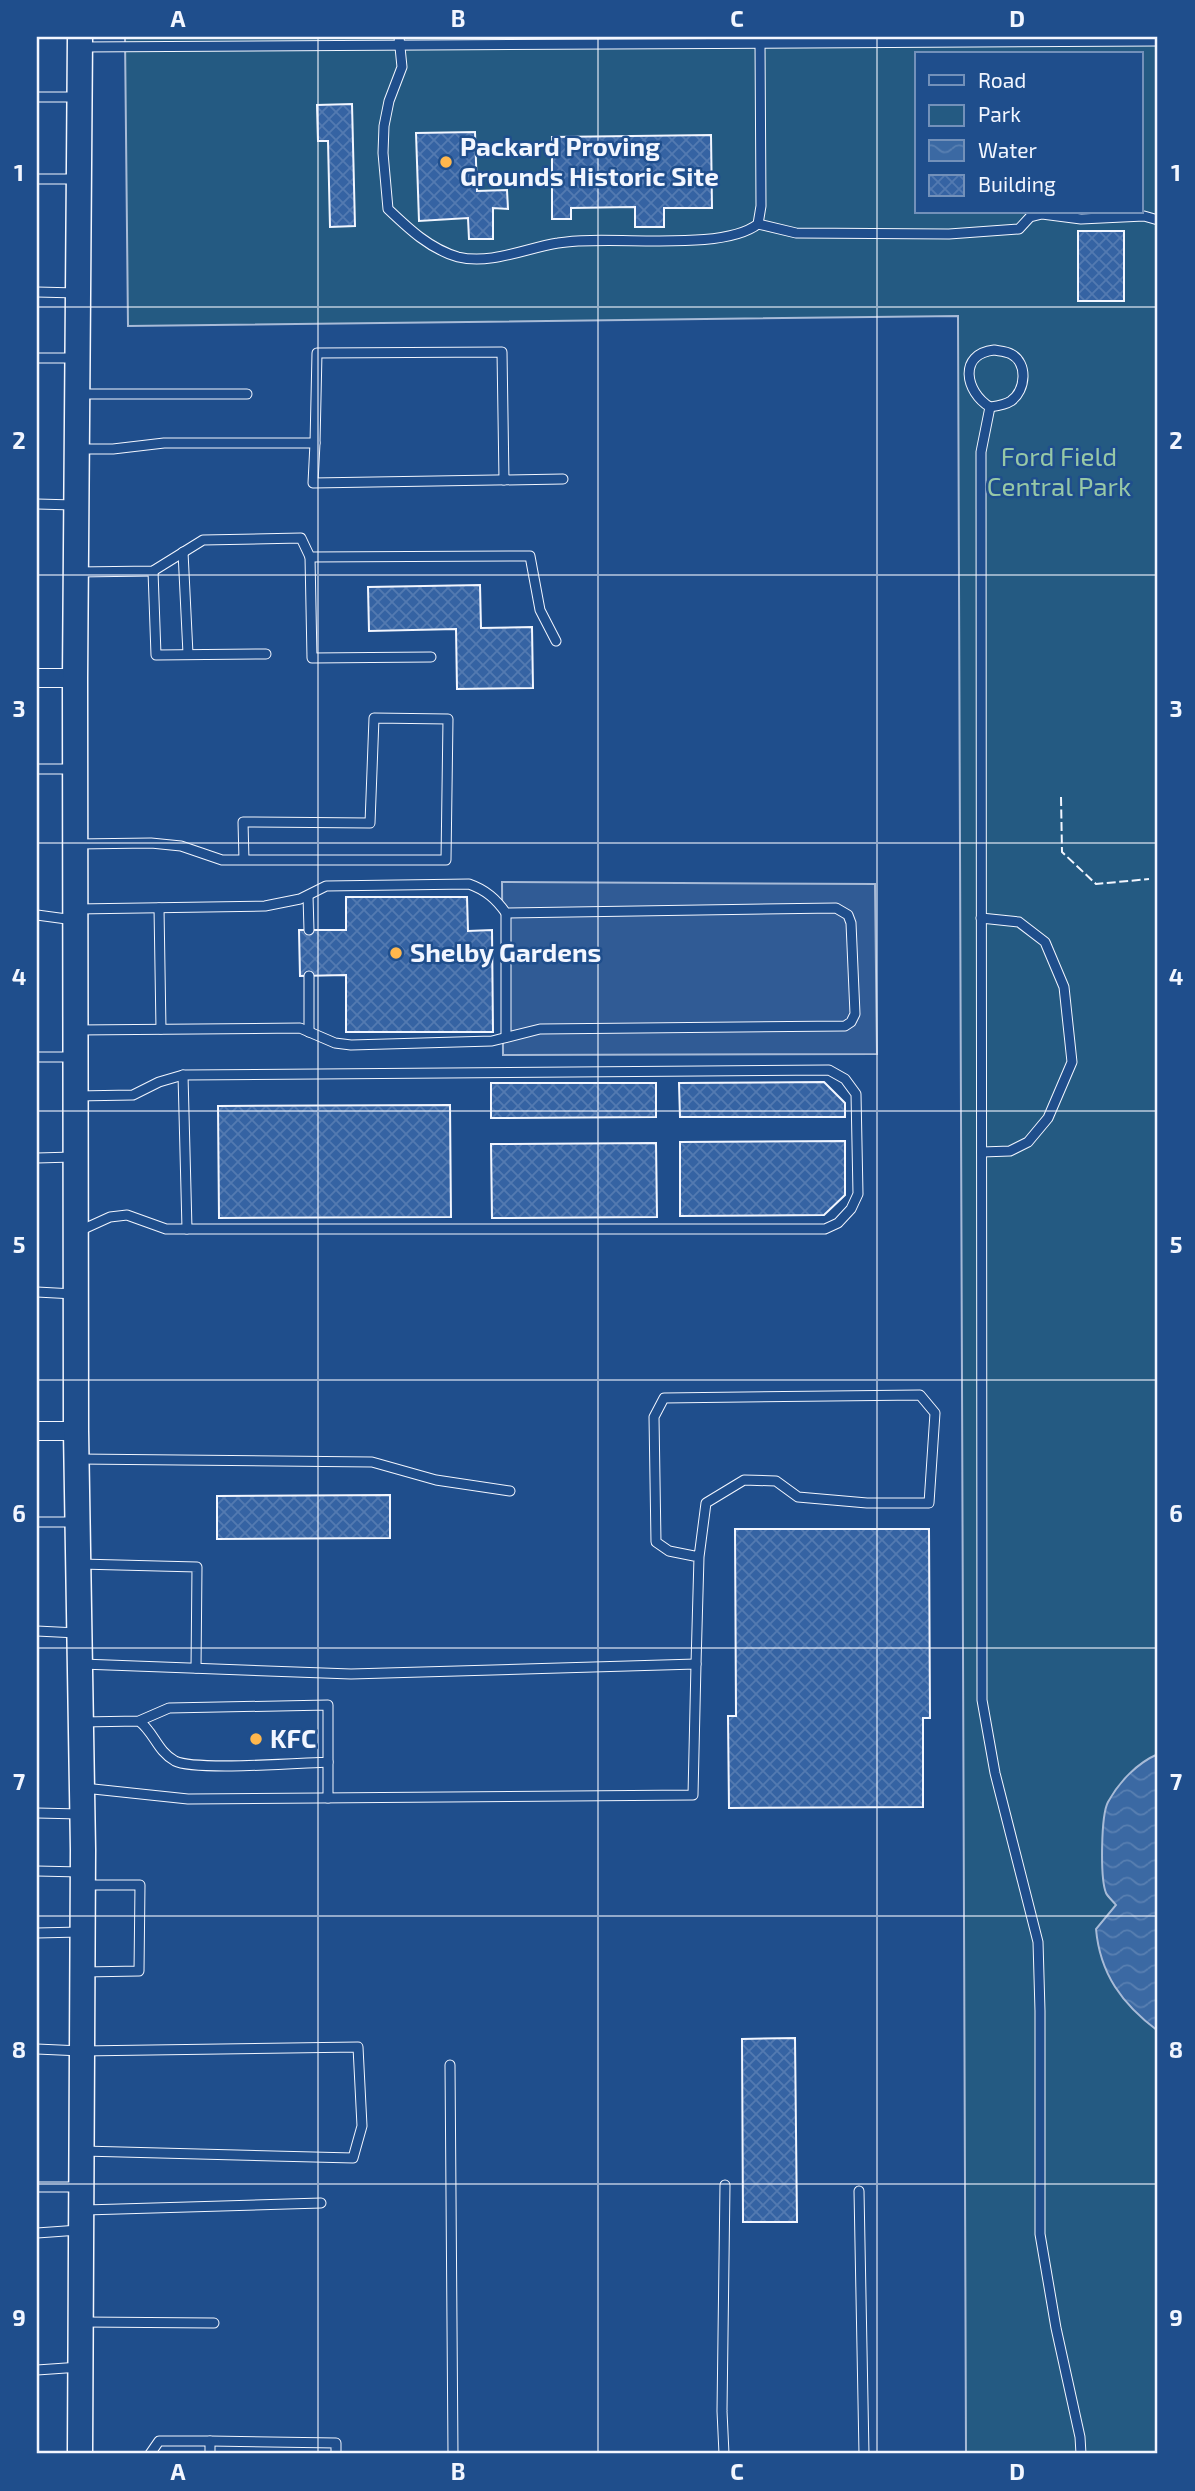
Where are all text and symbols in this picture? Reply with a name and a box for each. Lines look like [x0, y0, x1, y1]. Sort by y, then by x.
text: A [170, 4, 186, 32]
text: B [451, 4, 465, 32]
text: C [730, 4, 744, 32]
text: D [1009, 4, 1025, 32]
legend [915, 52, 1142, 214]
text: Road [978, 67, 1026, 92]
text: Park [978, 101, 1021, 126]
place label: Packard Proving Grounds Historic Site [460, 130, 719, 191]
text: Water [978, 137, 1037, 162]
marker: Packard Proving Grounds Historic Site [438, 154, 454, 170]
text: 1 [14, 158, 24, 186]
text: 1 [1171, 158, 1181, 186]
text: Building [978, 171, 1056, 196]
text: 2 [12, 426, 26, 454]
text: 2 [1169, 426, 1183, 454]
park label: Ford Field Central Park [987, 440, 1131, 501]
text: 3 [12, 694, 26, 722]
text: 3 [1169, 694, 1183, 722]
place label: Shelby Gardens [410, 936, 601, 968]
marker: Shelby Gardens [388, 945, 404, 961]
text: 4 [12, 962, 26, 990]
text: 4 [1169, 962, 1183, 990]
text: 5 [13, 1230, 25, 1258]
text: 5 [1170, 1230, 1182, 1258]
text: 6 [12, 1499, 26, 1527]
text: 6 [1169, 1499, 1183, 1527]
place label: KFC [270, 1722, 316, 1753]
marker: KFC [248, 1731, 264, 1747]
text: 7 [13, 1767, 25, 1795]
text: 7 [1170, 1767, 1182, 1795]
text: 8 [12, 2035, 26, 2063]
text: 8 [1169, 2035, 1183, 2063]
text: 9 [12, 2303, 26, 2331]
text: 9 [1169, 2303, 1183, 2331]
text: A [170, 2457, 186, 2485]
text: B [451, 2457, 465, 2485]
text: C [730, 2457, 744, 2485]
text: D [1009, 2457, 1025, 2485]

